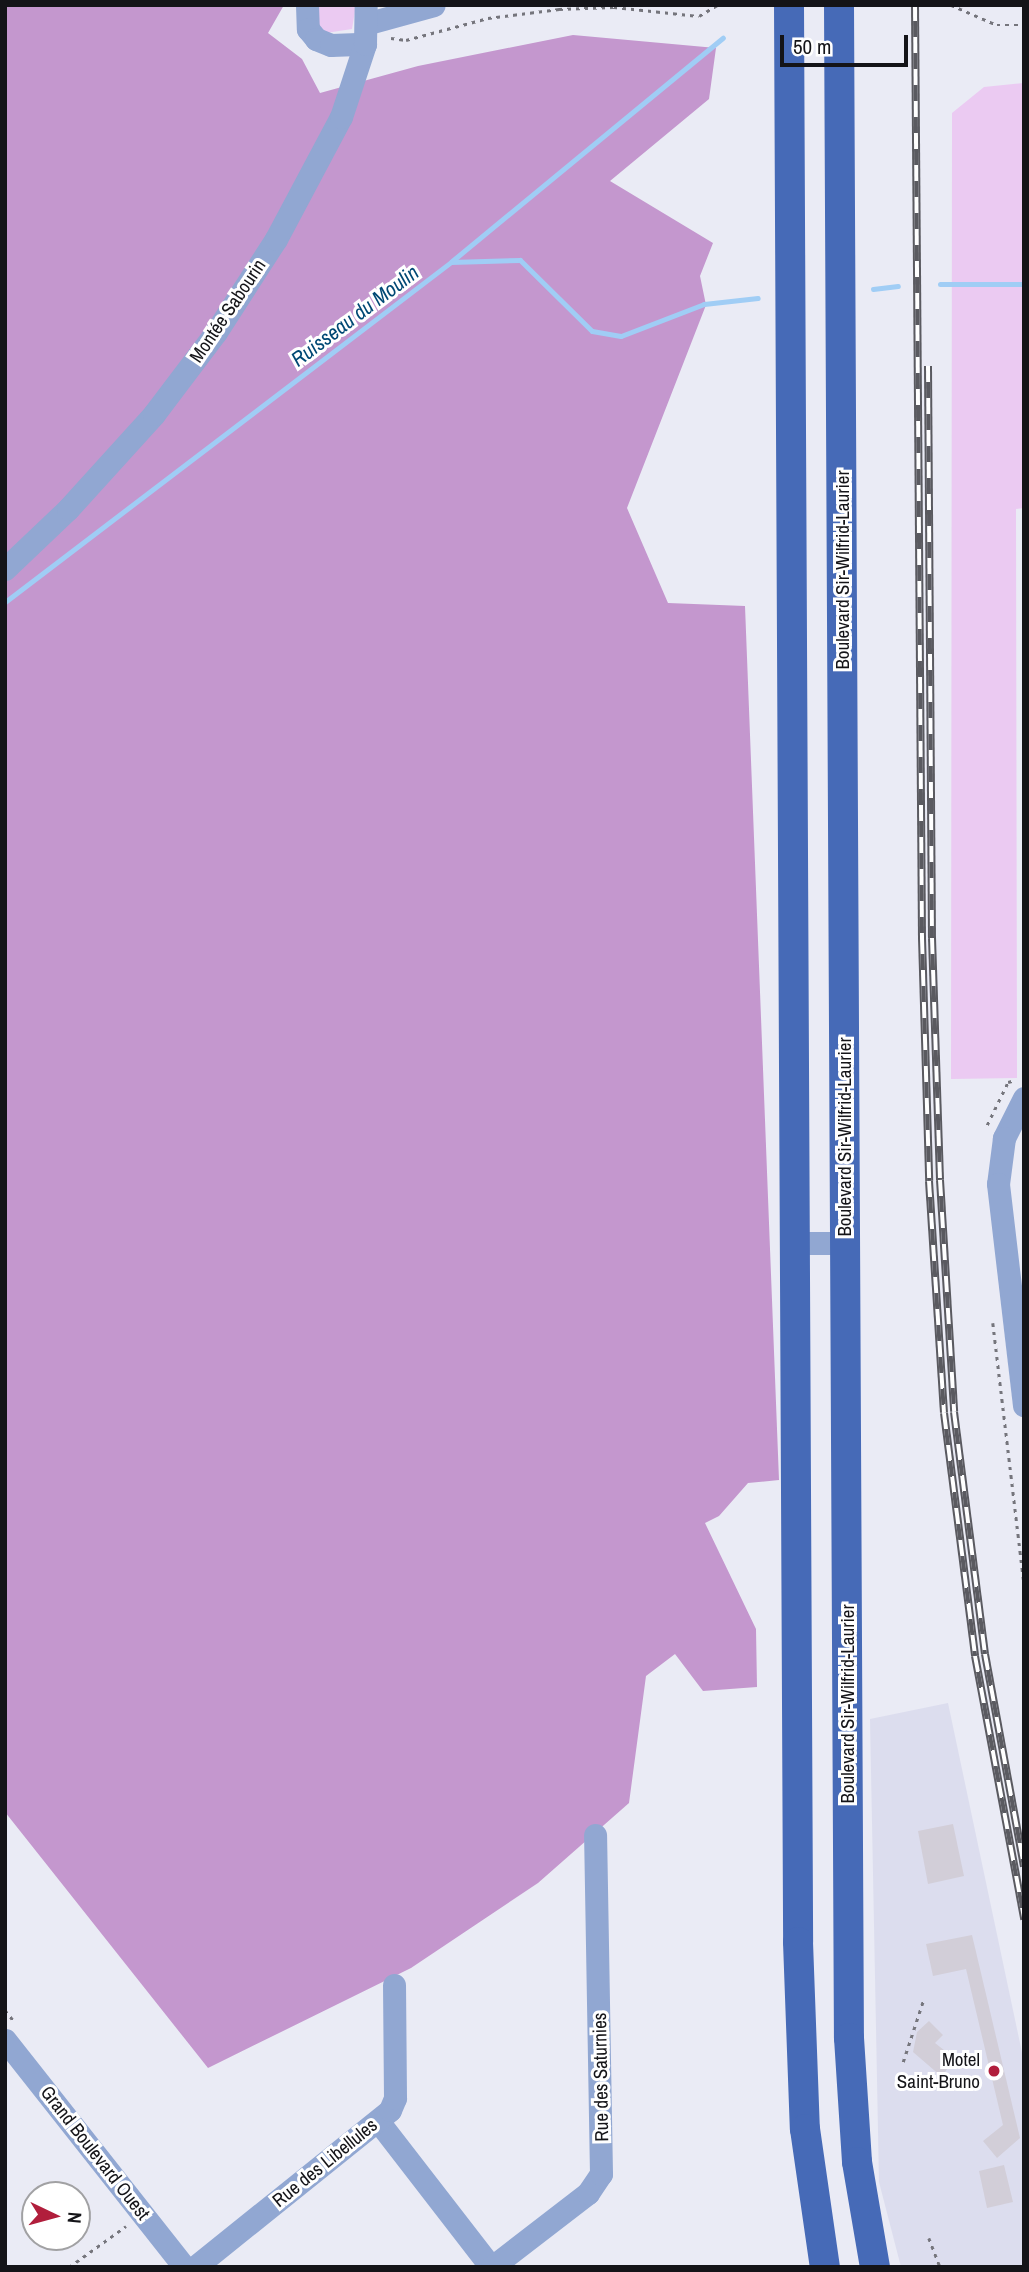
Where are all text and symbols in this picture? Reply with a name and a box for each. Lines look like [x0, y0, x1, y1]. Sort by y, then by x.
scale bar [784, 21, 912, 65]
text: 50 m [793, 32, 831, 61]
street label: Montée Sabourin [185, 255, 271, 367]
water label: Ruisseau du Moulin [286, 260, 424, 372]
street label: Boulevard Sir-Wilfrid-Laurier [832, 470, 854, 670]
street label: Boulevard Sir-Wilfrid-Laurier [834, 1037, 856, 1237]
street label: Boulevard Sir-Wilfrid-Laurier [837, 1604, 859, 1804]
street label: Rue des Saturnies [588, 2012, 614, 2142]
place label: Motel Saint-Bruno [897, 2049, 980, 2093]
marker: Motel Saint-Bruno [986, 2063, 1002, 2079]
street label: Grand Boulevard Ouest [36, 2081, 154, 2225]
street label: Rue des Libellules [268, 2114, 382, 2212]
north arrow [21, 2181, 91, 2251]
text: N [61, 2211, 88, 2224]

